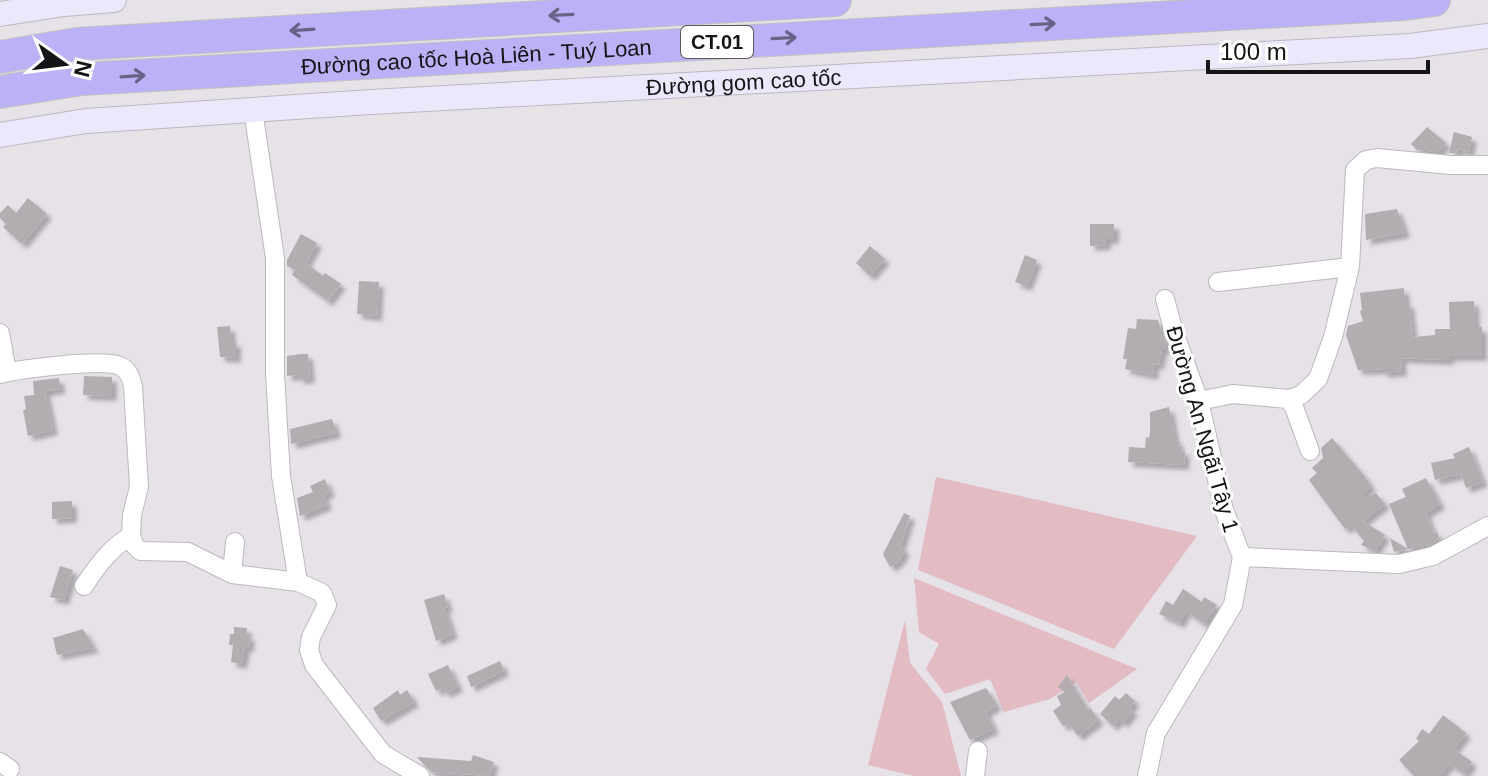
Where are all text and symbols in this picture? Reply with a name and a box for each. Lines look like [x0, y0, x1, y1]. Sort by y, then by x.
one-way arrow [548, 8, 575, 23]
one-way arrow [1029, 16, 1056, 31]
one-way arrow [289, 23, 316, 38]
north arrow [24, 24, 104, 104]
scale bar [1208, 24, 1428, 74]
road number: CT.01 [681, 26, 753, 58]
one-way arrow [770, 30, 797, 45]
street label: Đường cao tốc Hoà Liên - Tuý Loan [300, 35, 652, 80]
text: 100 m [1220, 38, 1287, 65]
text: N [69, 58, 97, 79]
street label: Đường gom cao tốc [645, 65, 842, 100]
one-way arrow [119, 68, 146, 83]
street label: Đường An Ngãi Tây 1 [1161, 323, 1244, 535]

